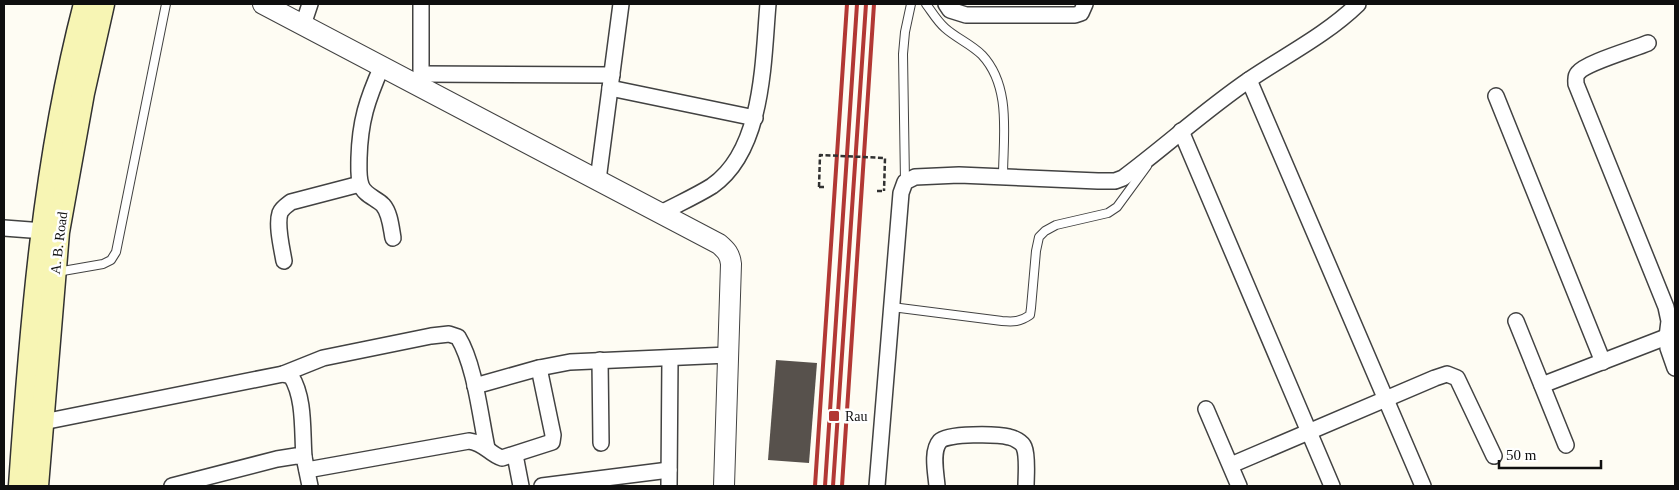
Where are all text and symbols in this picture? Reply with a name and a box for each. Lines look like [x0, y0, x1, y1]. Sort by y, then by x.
street label: A. B. Road [48, 211, 70, 275]
marker: Rau [827, 409, 841, 423]
place label: Rau [845, 409, 868, 424]
scale bar [1499, 438, 1602, 470]
text: 50 m [1506, 447, 1537, 463]

